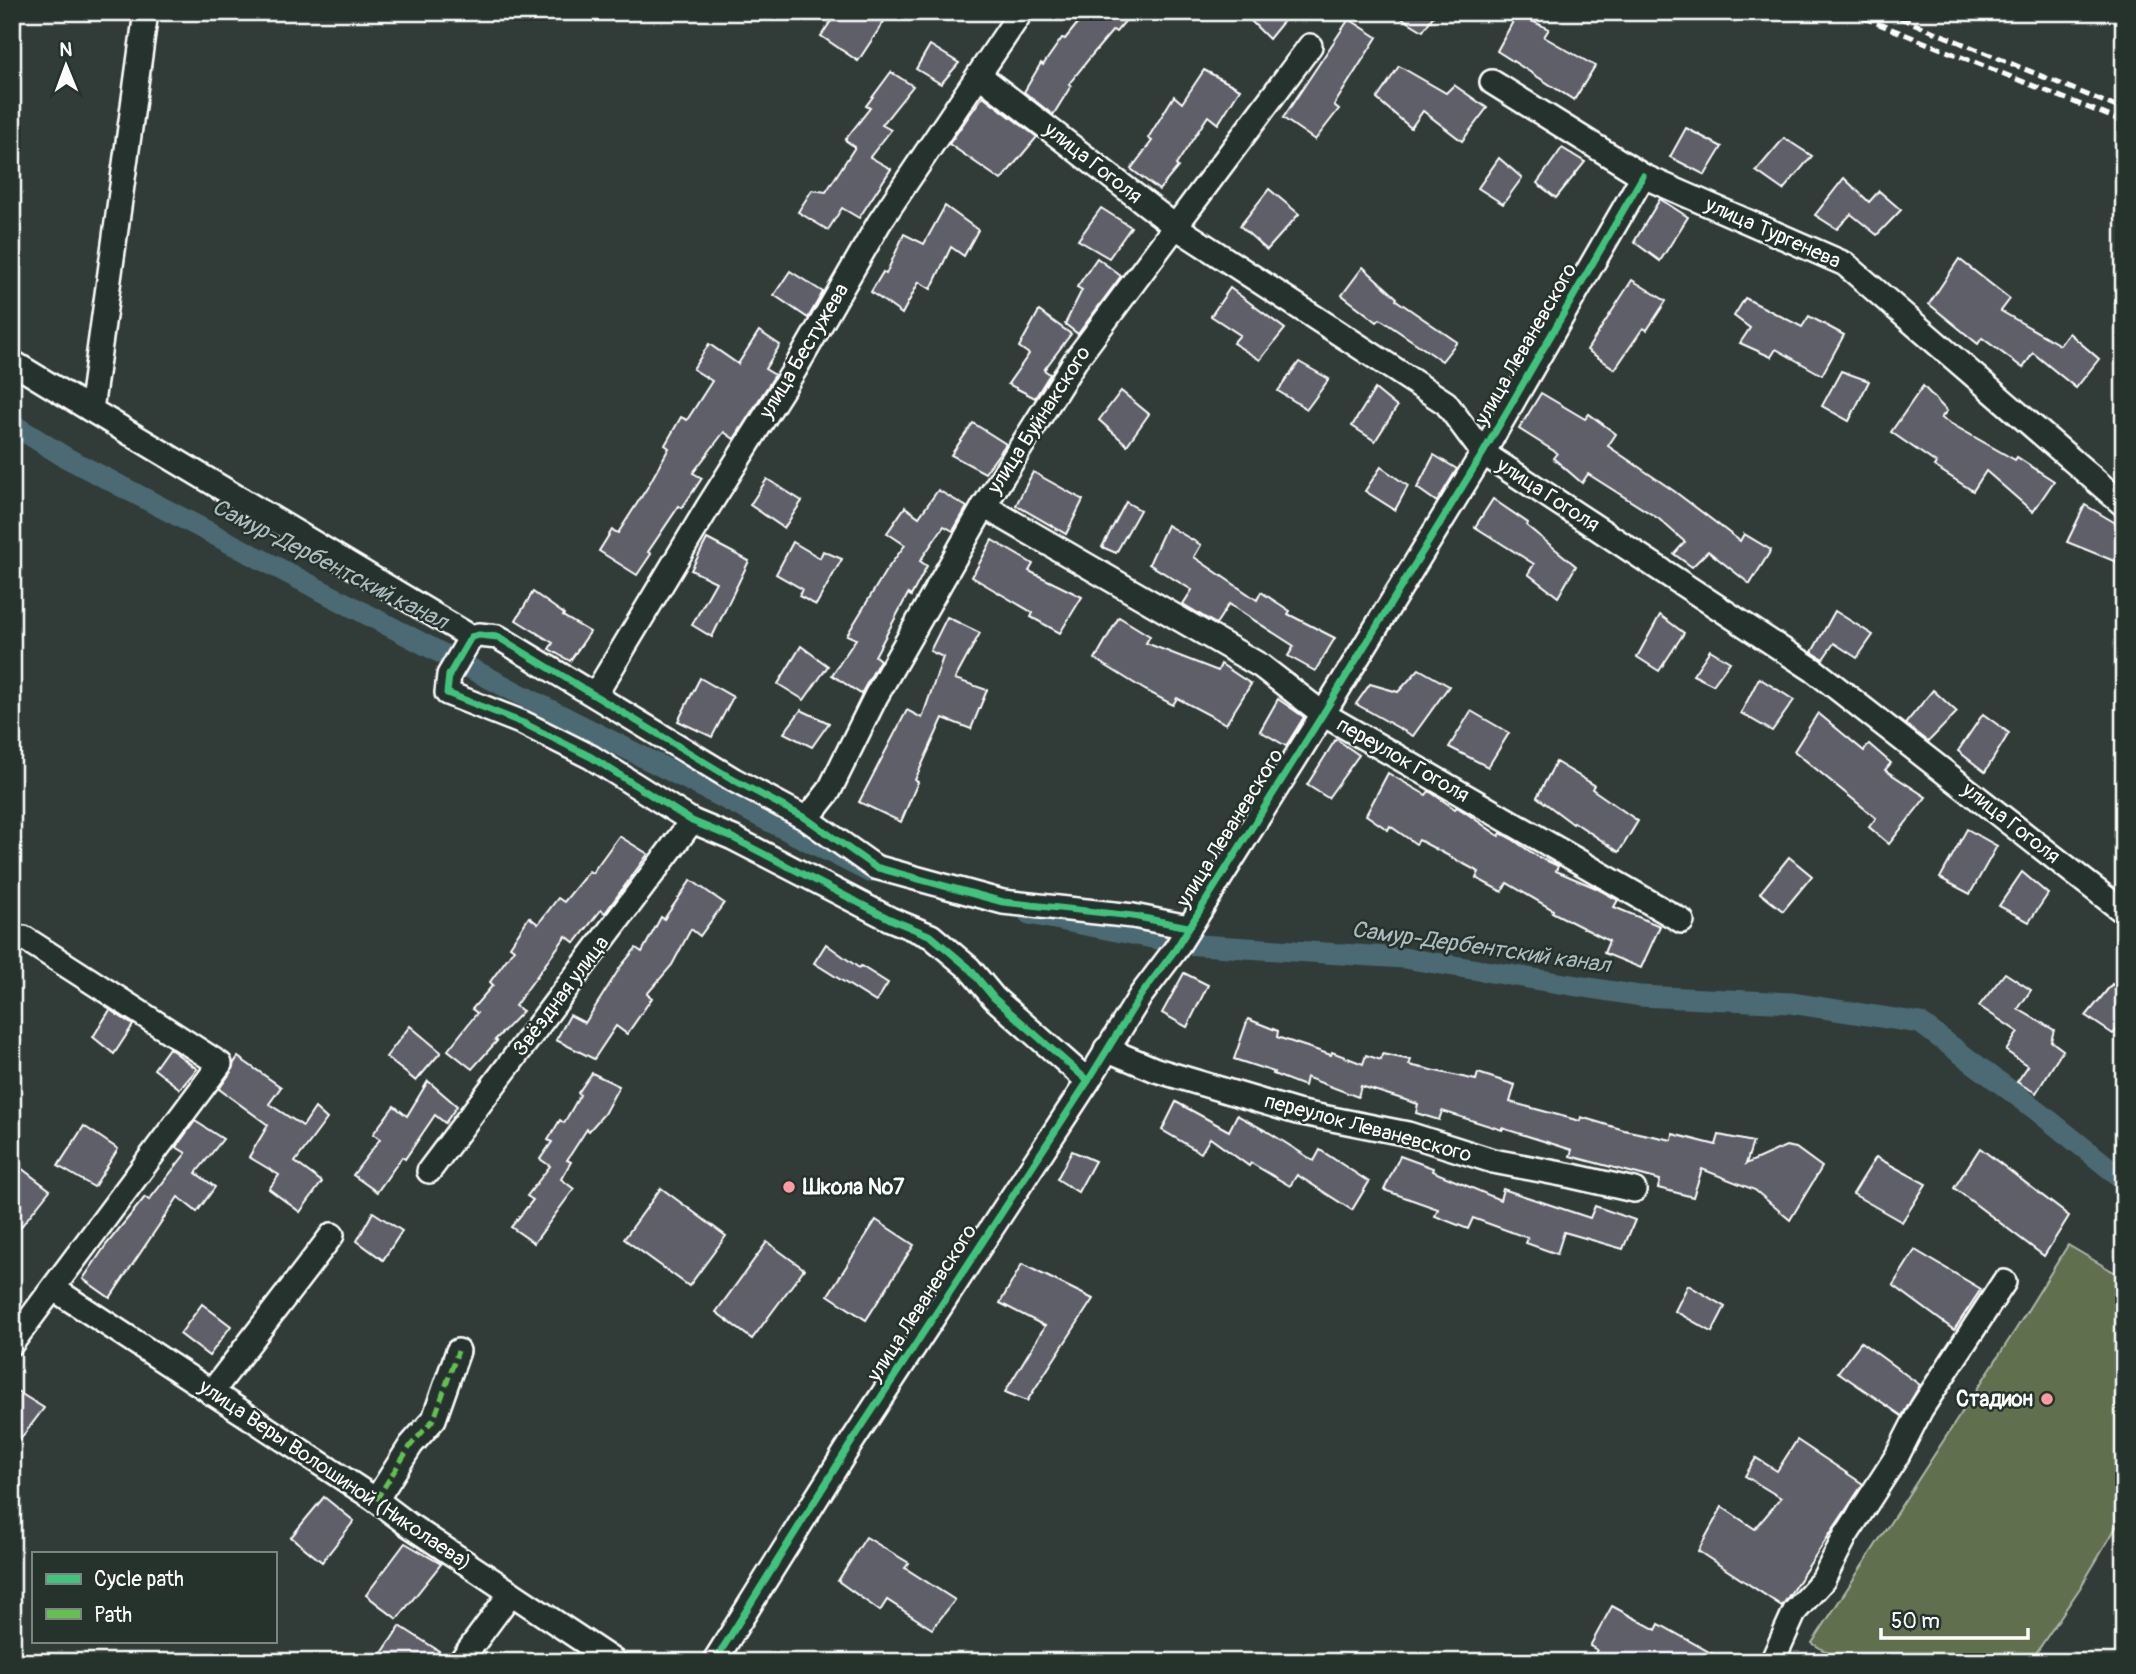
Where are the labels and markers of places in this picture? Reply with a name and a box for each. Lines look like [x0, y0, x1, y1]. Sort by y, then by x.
place label: Школа №7 [802, 1174, 905, 1201]
marker: Школа №7 [781, 1179, 797, 1195]
place label: Стадион [1956, 1386, 2033, 1413]
marker: Стадион [2039, 1391, 2055, 1407]

